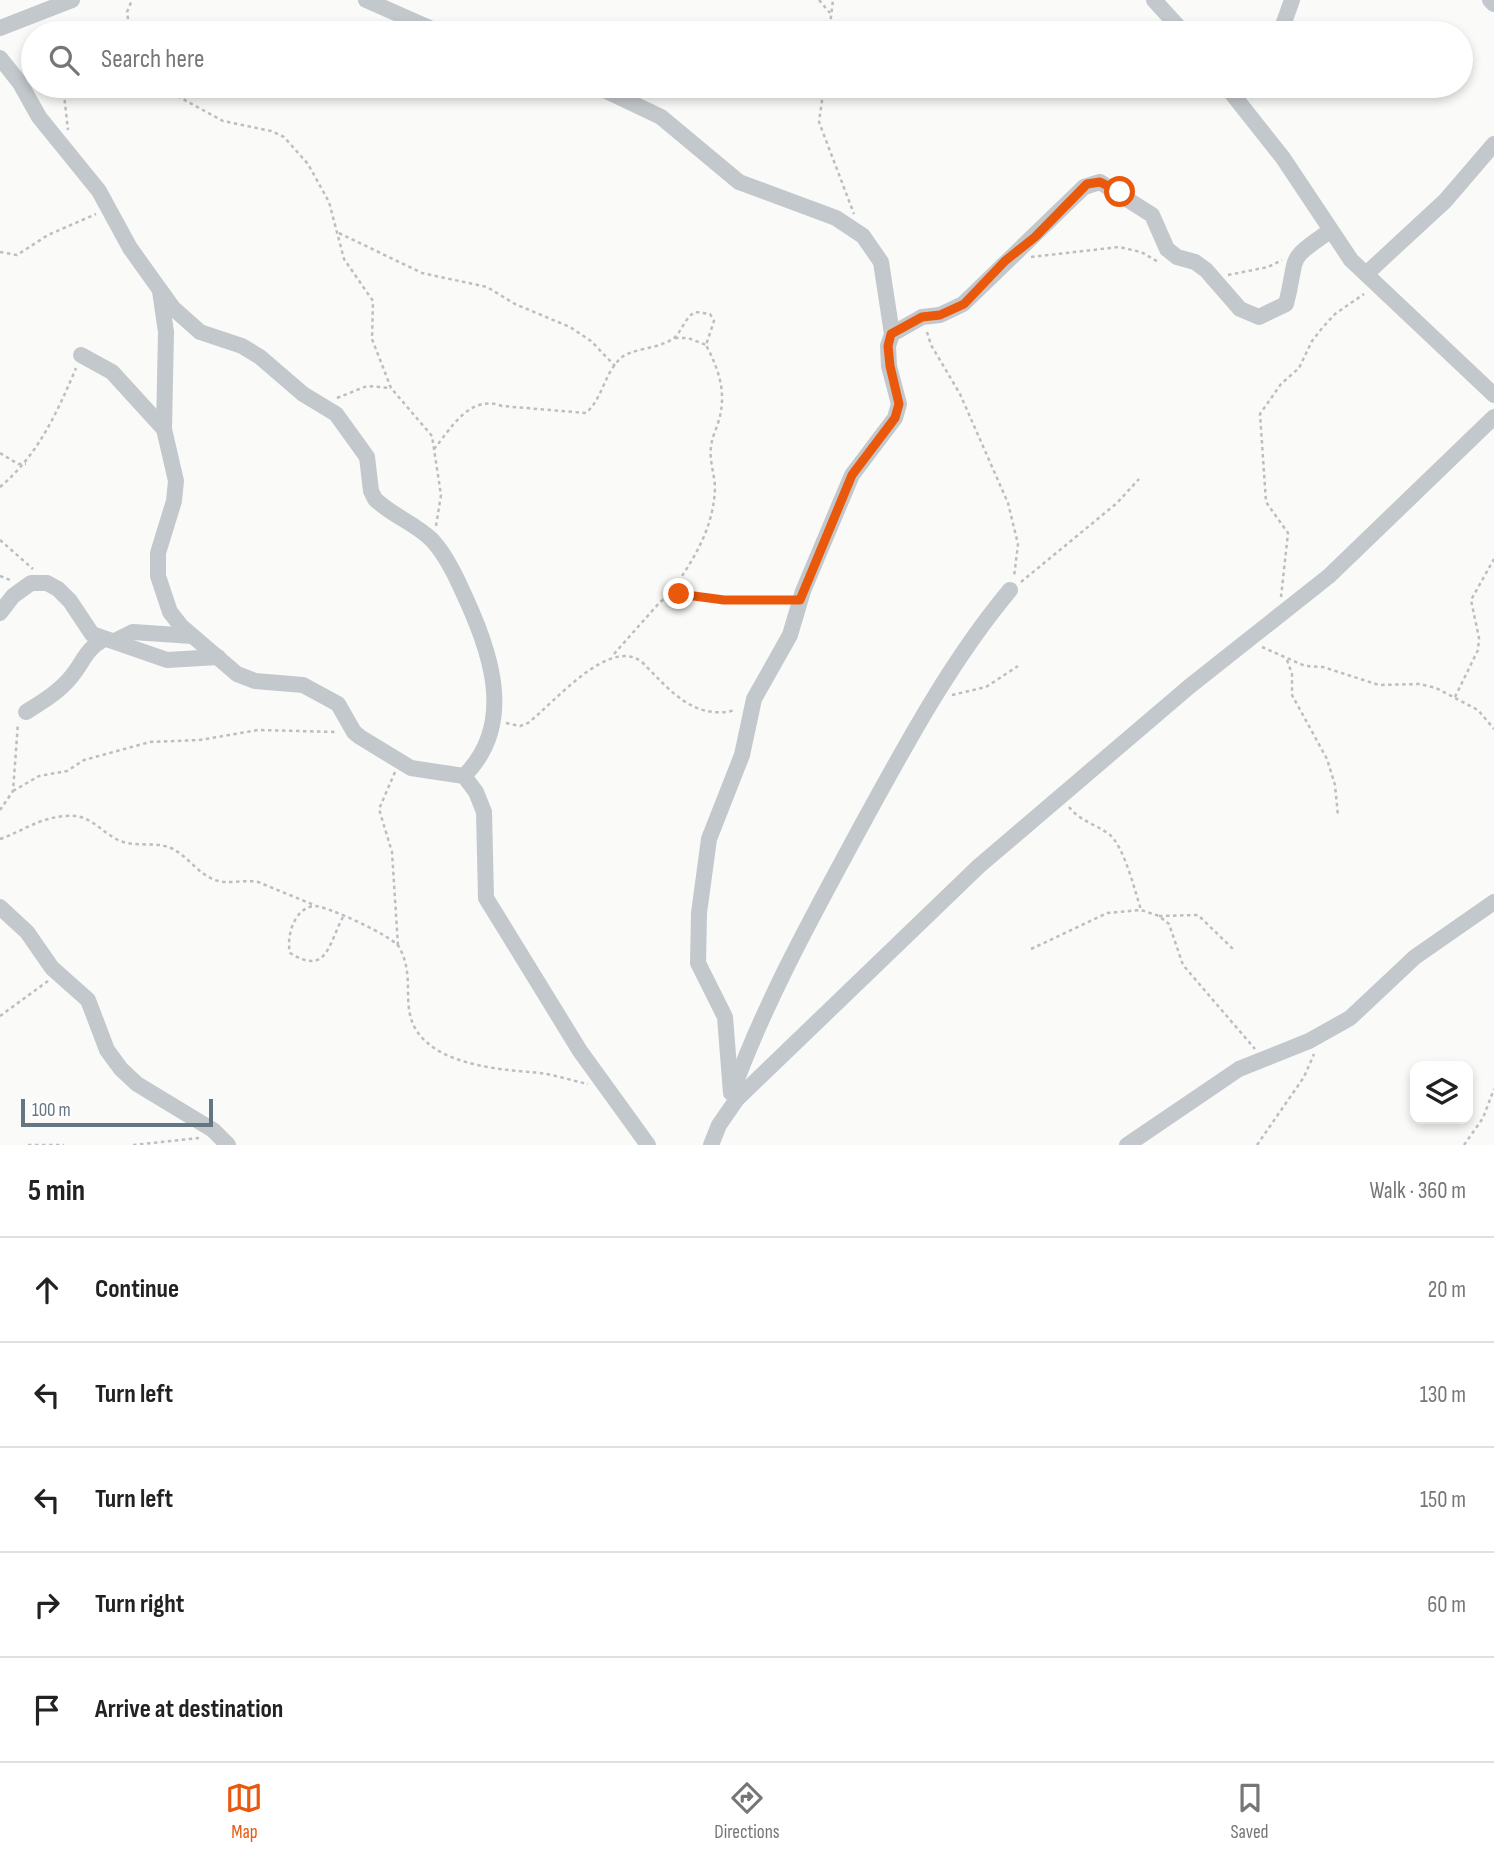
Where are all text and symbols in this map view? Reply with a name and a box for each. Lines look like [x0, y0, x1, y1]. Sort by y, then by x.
search box [21, 21, 1473, 98]
icon: search [45, 41, 83, 79]
text: Search here [101, 44, 204, 75]
route start [1104, 176, 1135, 207]
route end [663, 578, 694, 609]
map controls [1410, 1061, 1473, 1124]
button: layers [1410, 1061, 1473, 1124]
scale bar [21, 1096, 214, 1128]
text: 100 m [32, 1099, 71, 1122]
text: 5 min [28, 1173, 85, 1209]
text: Walk · 360 m [1369, 1177, 1466, 1205]
icon: ahead [28, 1271, 66, 1309]
text: Continue [95, 1274, 179, 1305]
text: 20 m [1428, 1276, 1466, 1304]
icon: left [28, 1376, 66, 1414]
text: Turn left [95, 1379, 173, 1410]
text: 130 m [1420, 1381, 1466, 1409]
icon: left [28, 1481, 66, 1519]
text: Turn left [95, 1484, 173, 1515]
text: 150 m [1420, 1486, 1466, 1514]
icon: right [28, 1586, 66, 1624]
text: Turn right [95, 1589, 184, 1620]
text: 60 m [1427, 1591, 1466, 1619]
icon: arrive [28, 1691, 66, 1729]
text: Arrive at destination [95, 1694, 283, 1725]
tab: Map [225, 1779, 263, 1844]
tab: Directions [714, 1779, 780, 1844]
tab: Saved [1230, 1779, 1269, 1844]

